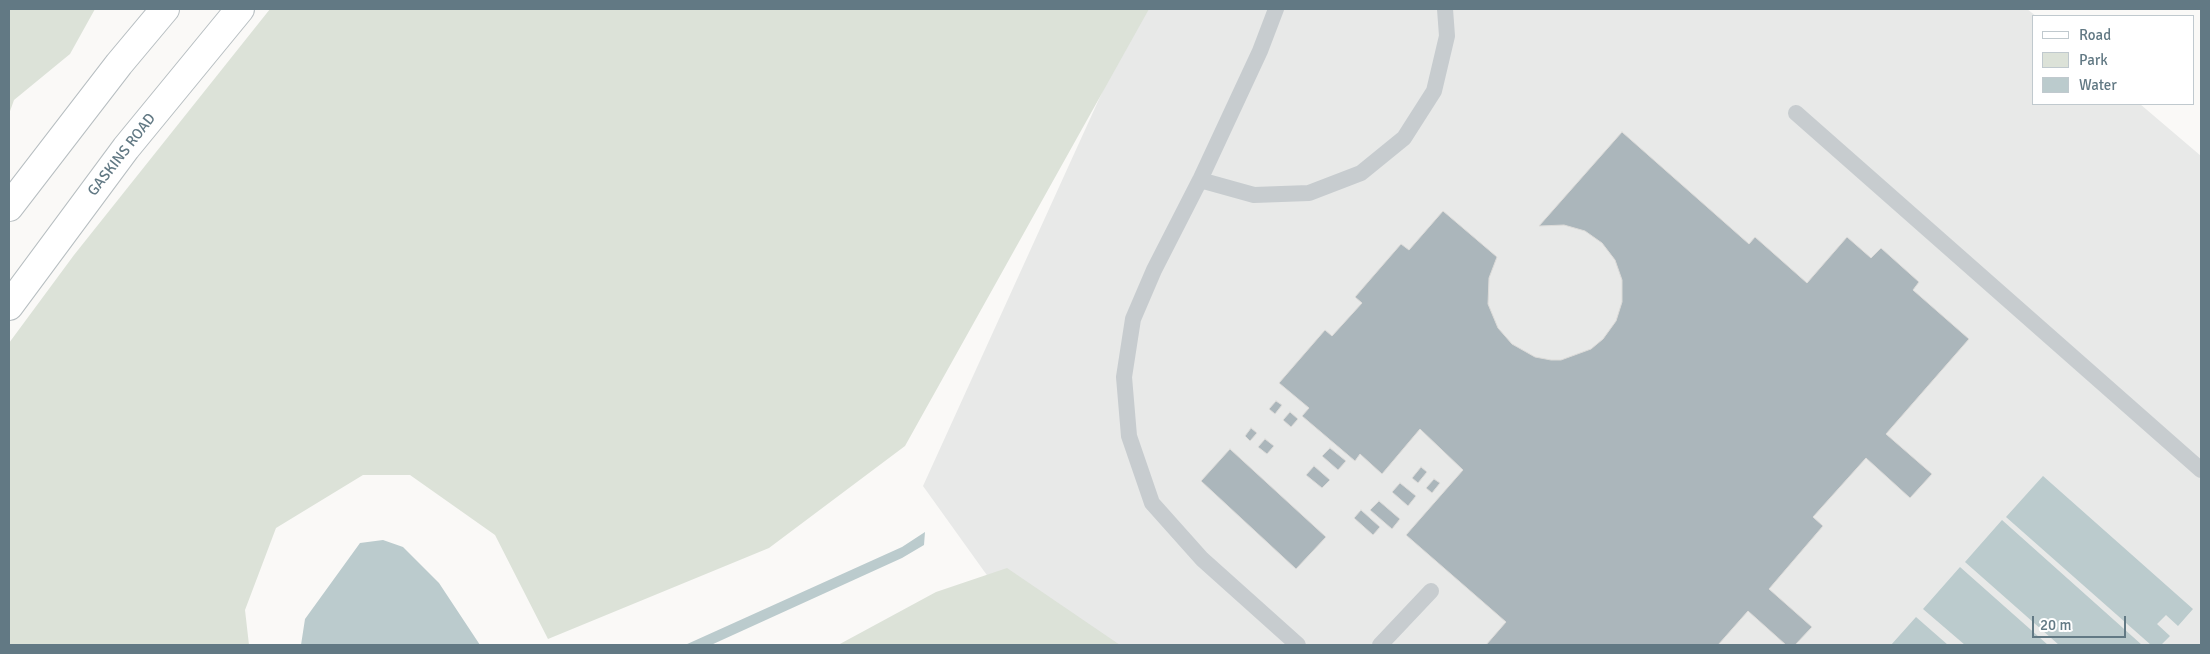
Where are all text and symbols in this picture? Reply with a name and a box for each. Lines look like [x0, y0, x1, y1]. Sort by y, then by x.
legend [2032, 15, 2195, 105]
text: Road [2079, 26, 2111, 44]
text: Park [2079, 51, 2108, 69]
text: Water [2079, 76, 2117, 94]
street label: GASKINS ROAD [84, 110, 160, 200]
scale bar [2035, 606, 2129, 638]
text: 20 m [2040, 616, 2071, 634]

